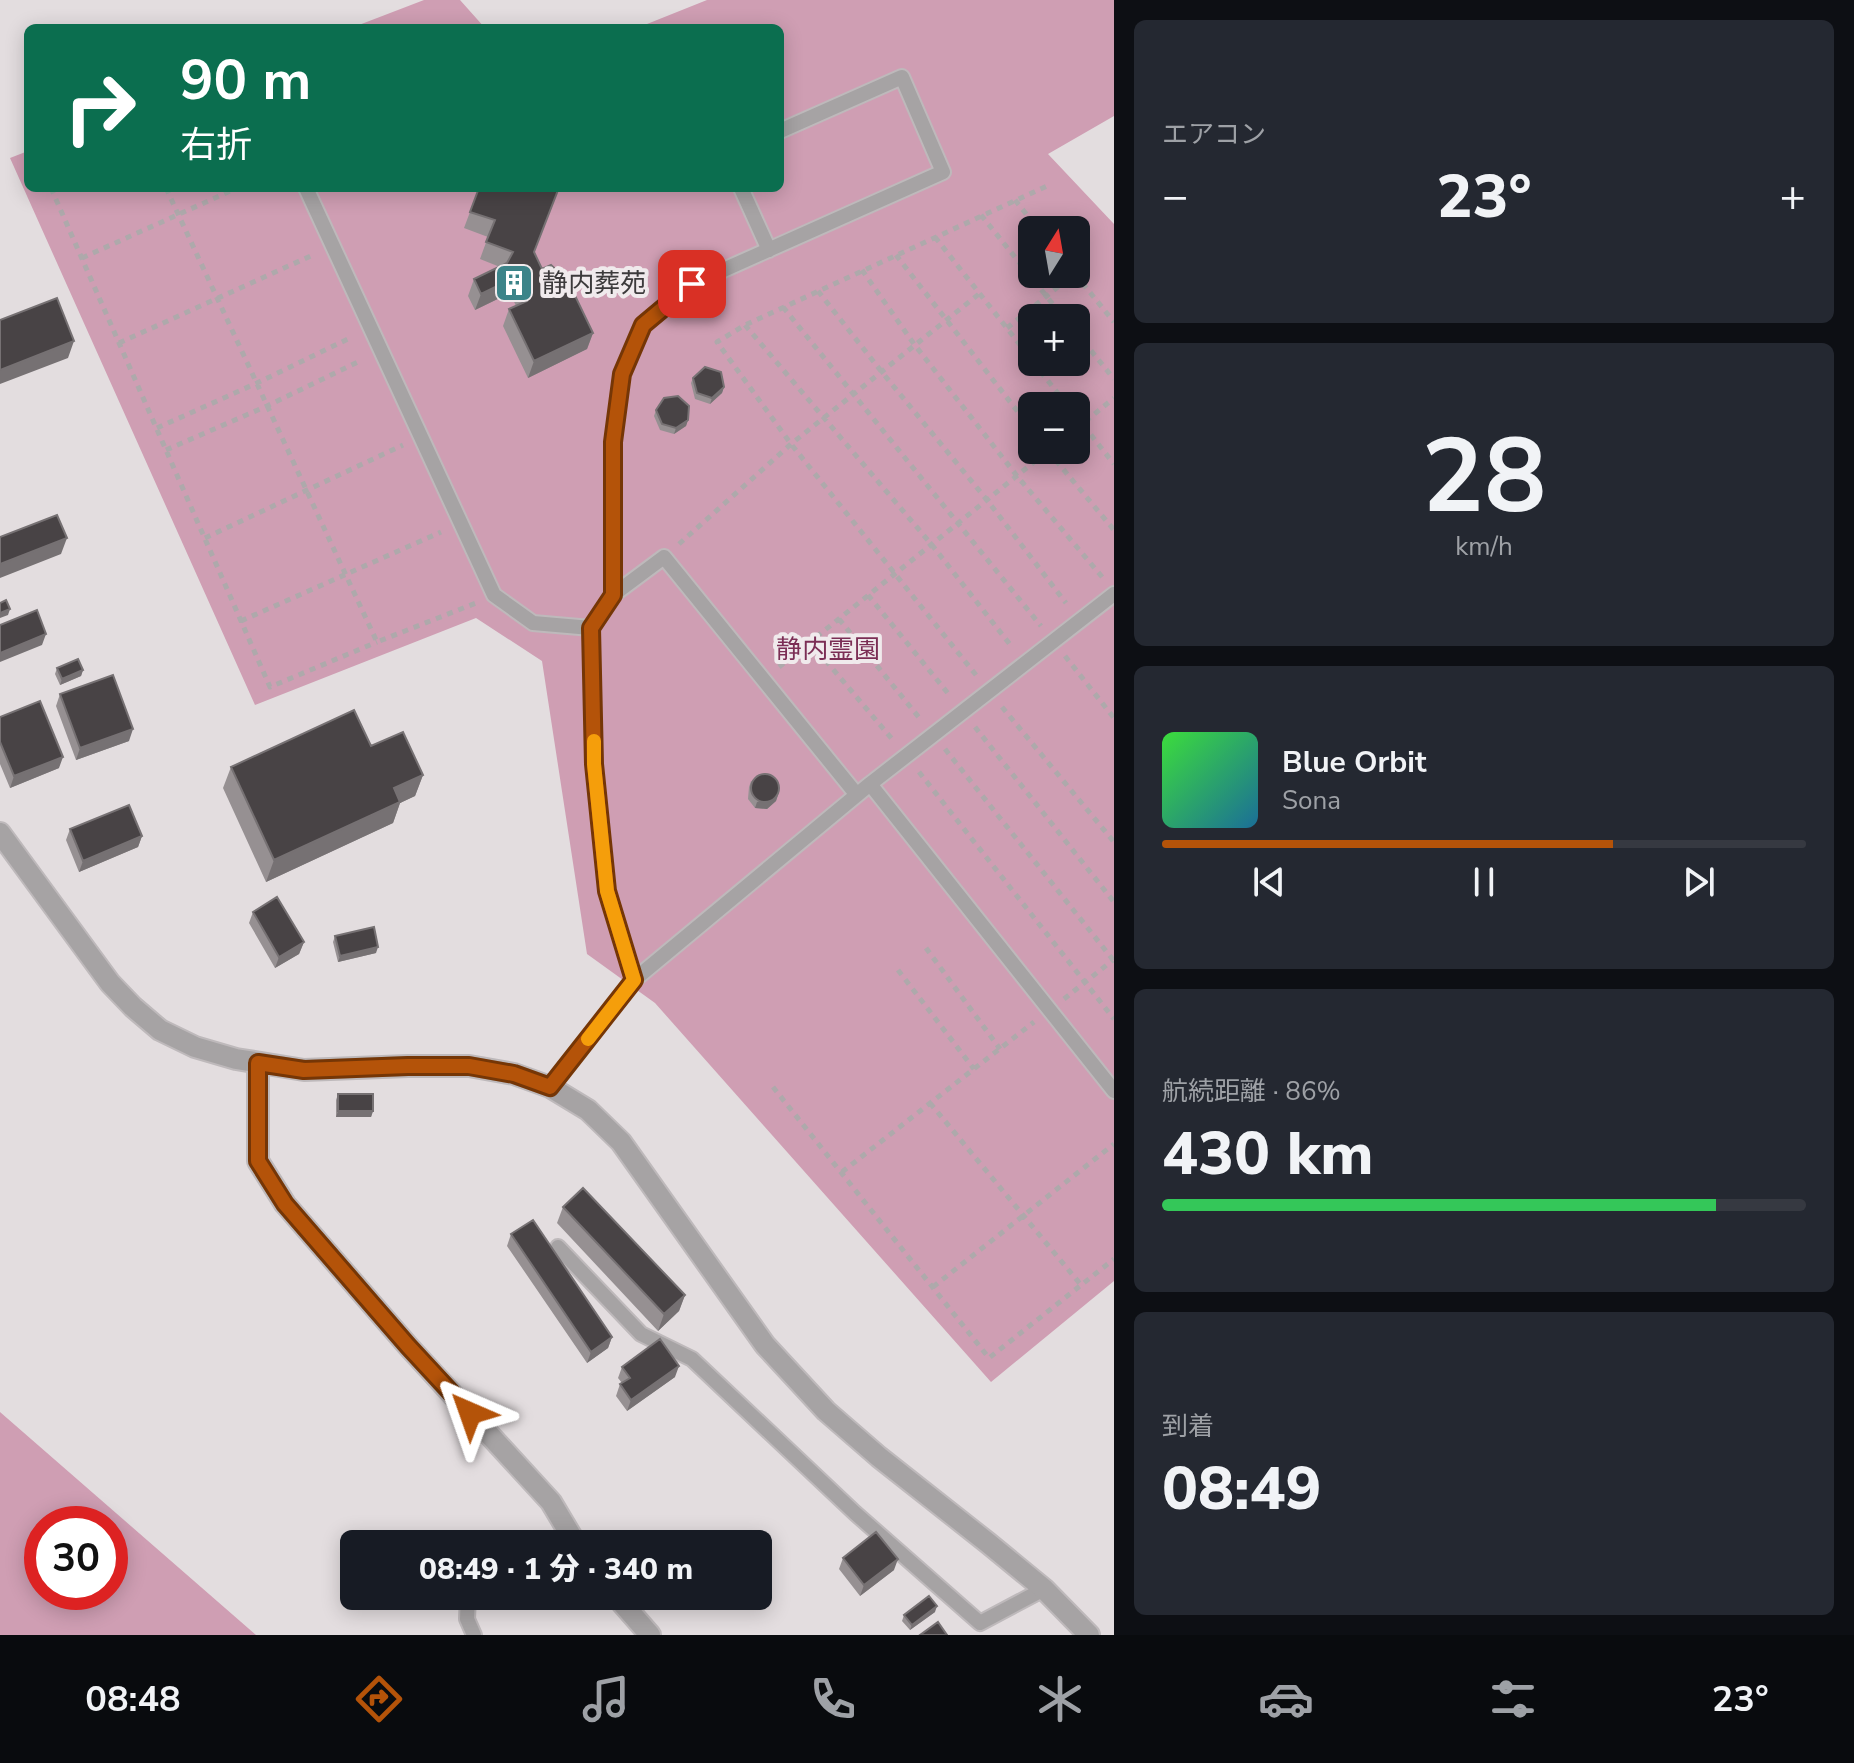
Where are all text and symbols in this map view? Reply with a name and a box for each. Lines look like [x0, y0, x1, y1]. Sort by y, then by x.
text: 90 m [180, 42, 311, 119]
icon: right [48, 56, 152, 160]
text: エアコン [1162, 117, 1266, 152]
text: 右折 [180, 121, 252, 170]
text: 23° [1436, 156, 1532, 238]
text: − [1162, 167, 1188, 227]
text: + [1780, 167, 1806, 227]
north arrow [1018, 216, 1090, 288]
map controls [1018, 216, 1090, 464]
pin [658, 250, 726, 318]
building icon: 静内葬苑 [493, 262, 535, 304]
icon: arrive [670, 262, 714, 306]
place label: 静内葬苑 [542, 266, 646, 301]
button: + [1018, 304, 1090, 376]
button: − [1018, 392, 1090, 464]
text: 28 [1422, 406, 1546, 548]
text: km/h [1455, 529, 1513, 564]
park label: 静内霊園 [776, 632, 880, 667]
text: Blue Orbit [1282, 742, 1426, 783]
text: Sona [1282, 783, 1341, 818]
icon: previous [1247, 860, 1291, 904]
icon: pause [1462, 860, 1506, 904]
icon: next [1677, 860, 1721, 904]
text: 航続距離 · 86% [1162, 1074, 1341, 1109]
text: 430 km [1162, 1113, 1374, 1195]
position arrow [428, 1371, 512, 1455]
text: 到着 [1162, 1409, 1214, 1444]
text: 08:49 [1162, 1448, 1322, 1530]
speed limit sign: 30 [24, 1506, 128, 1610]
text: 08:49 · 1 分 · 340 m [419, 1549, 693, 1590]
icon: directions [351, 1671, 407, 1727]
icon: music [578, 1671, 634, 1727]
icon: phone [805, 1671, 861, 1727]
icon: climate [1032, 1671, 1088, 1727]
icon: car [1258, 1671, 1314, 1727]
icon: filters [1485, 1671, 1541, 1727]
text: 08:48 [85, 1675, 181, 1724]
text: 23° [1712, 1675, 1769, 1724]

